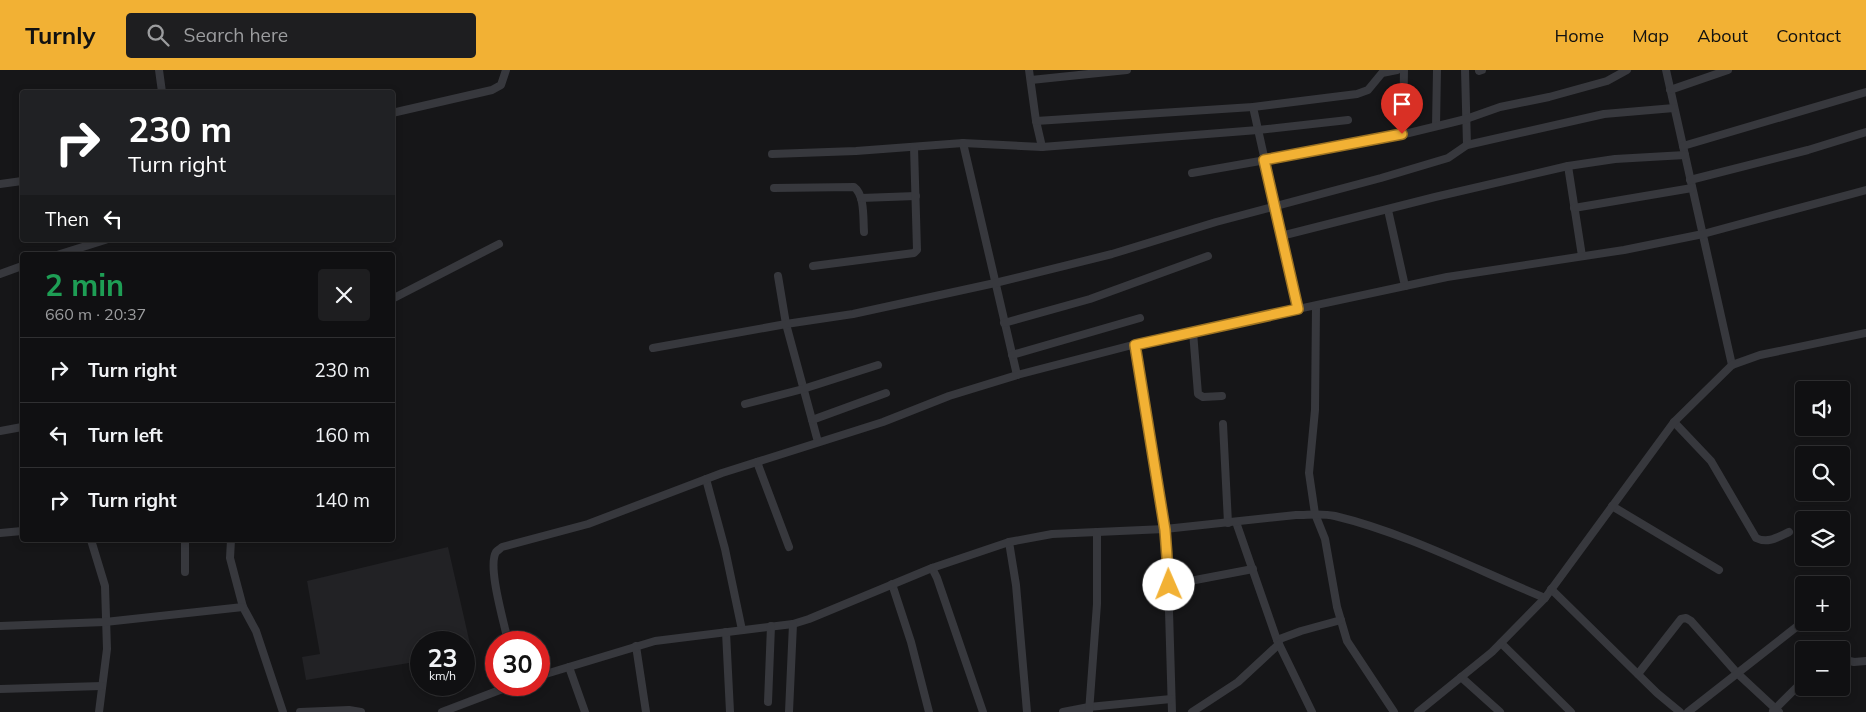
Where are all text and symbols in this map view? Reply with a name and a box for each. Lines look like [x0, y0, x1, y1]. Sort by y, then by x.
search box [126, 13, 476, 58]
text: Turnly [25, 20, 96, 50]
icon: search [144, 21, 172, 49]
text: Search here [184, 23, 288, 47]
text: Home [1554, 24, 1604, 47]
text: Map [1632, 24, 1669, 47]
text: About [1697, 24, 1748, 47]
text: Contact [1776, 24, 1841, 47]
pin [1381, 83, 1423, 134]
icon: arrive [1388, 90, 1416, 118]
text: 230 m [128, 107, 232, 151]
icon: right [45, 110, 110, 175]
text: Turn right [128, 150, 226, 178]
icon: left [99, 205, 127, 233]
text: Then [45, 207, 89, 231]
text: 2 min [45, 266, 124, 304]
button: close [318, 269, 370, 321]
text: 660 m · 20:37 [45, 304, 146, 324]
icon: right [45, 356, 73, 384]
text: Turn right [88, 358, 177, 382]
text: 230 m [314, 358, 370, 382]
map controls [1795, 381, 1850, 696]
button: sound [1795, 381, 1850, 436]
icon: left [45, 421, 73, 449]
text: Turn left [88, 423, 163, 447]
text: 160 m [314, 423, 370, 447]
button: search [1795, 446, 1850, 501]
icon: right [45, 486, 73, 514]
text: Turn right [88, 488, 177, 512]
text: 140 m [314, 488, 370, 512]
button: layers [1795, 511, 1850, 566]
position arrow [1142, 558, 1194, 610]
button: + [1795, 576, 1850, 631]
speed limit sign: 30 [485, 631, 550, 696]
button: − [1795, 641, 1850, 696]
text: 23 [427, 642, 458, 673]
text: km/h [429, 668, 456, 683]

